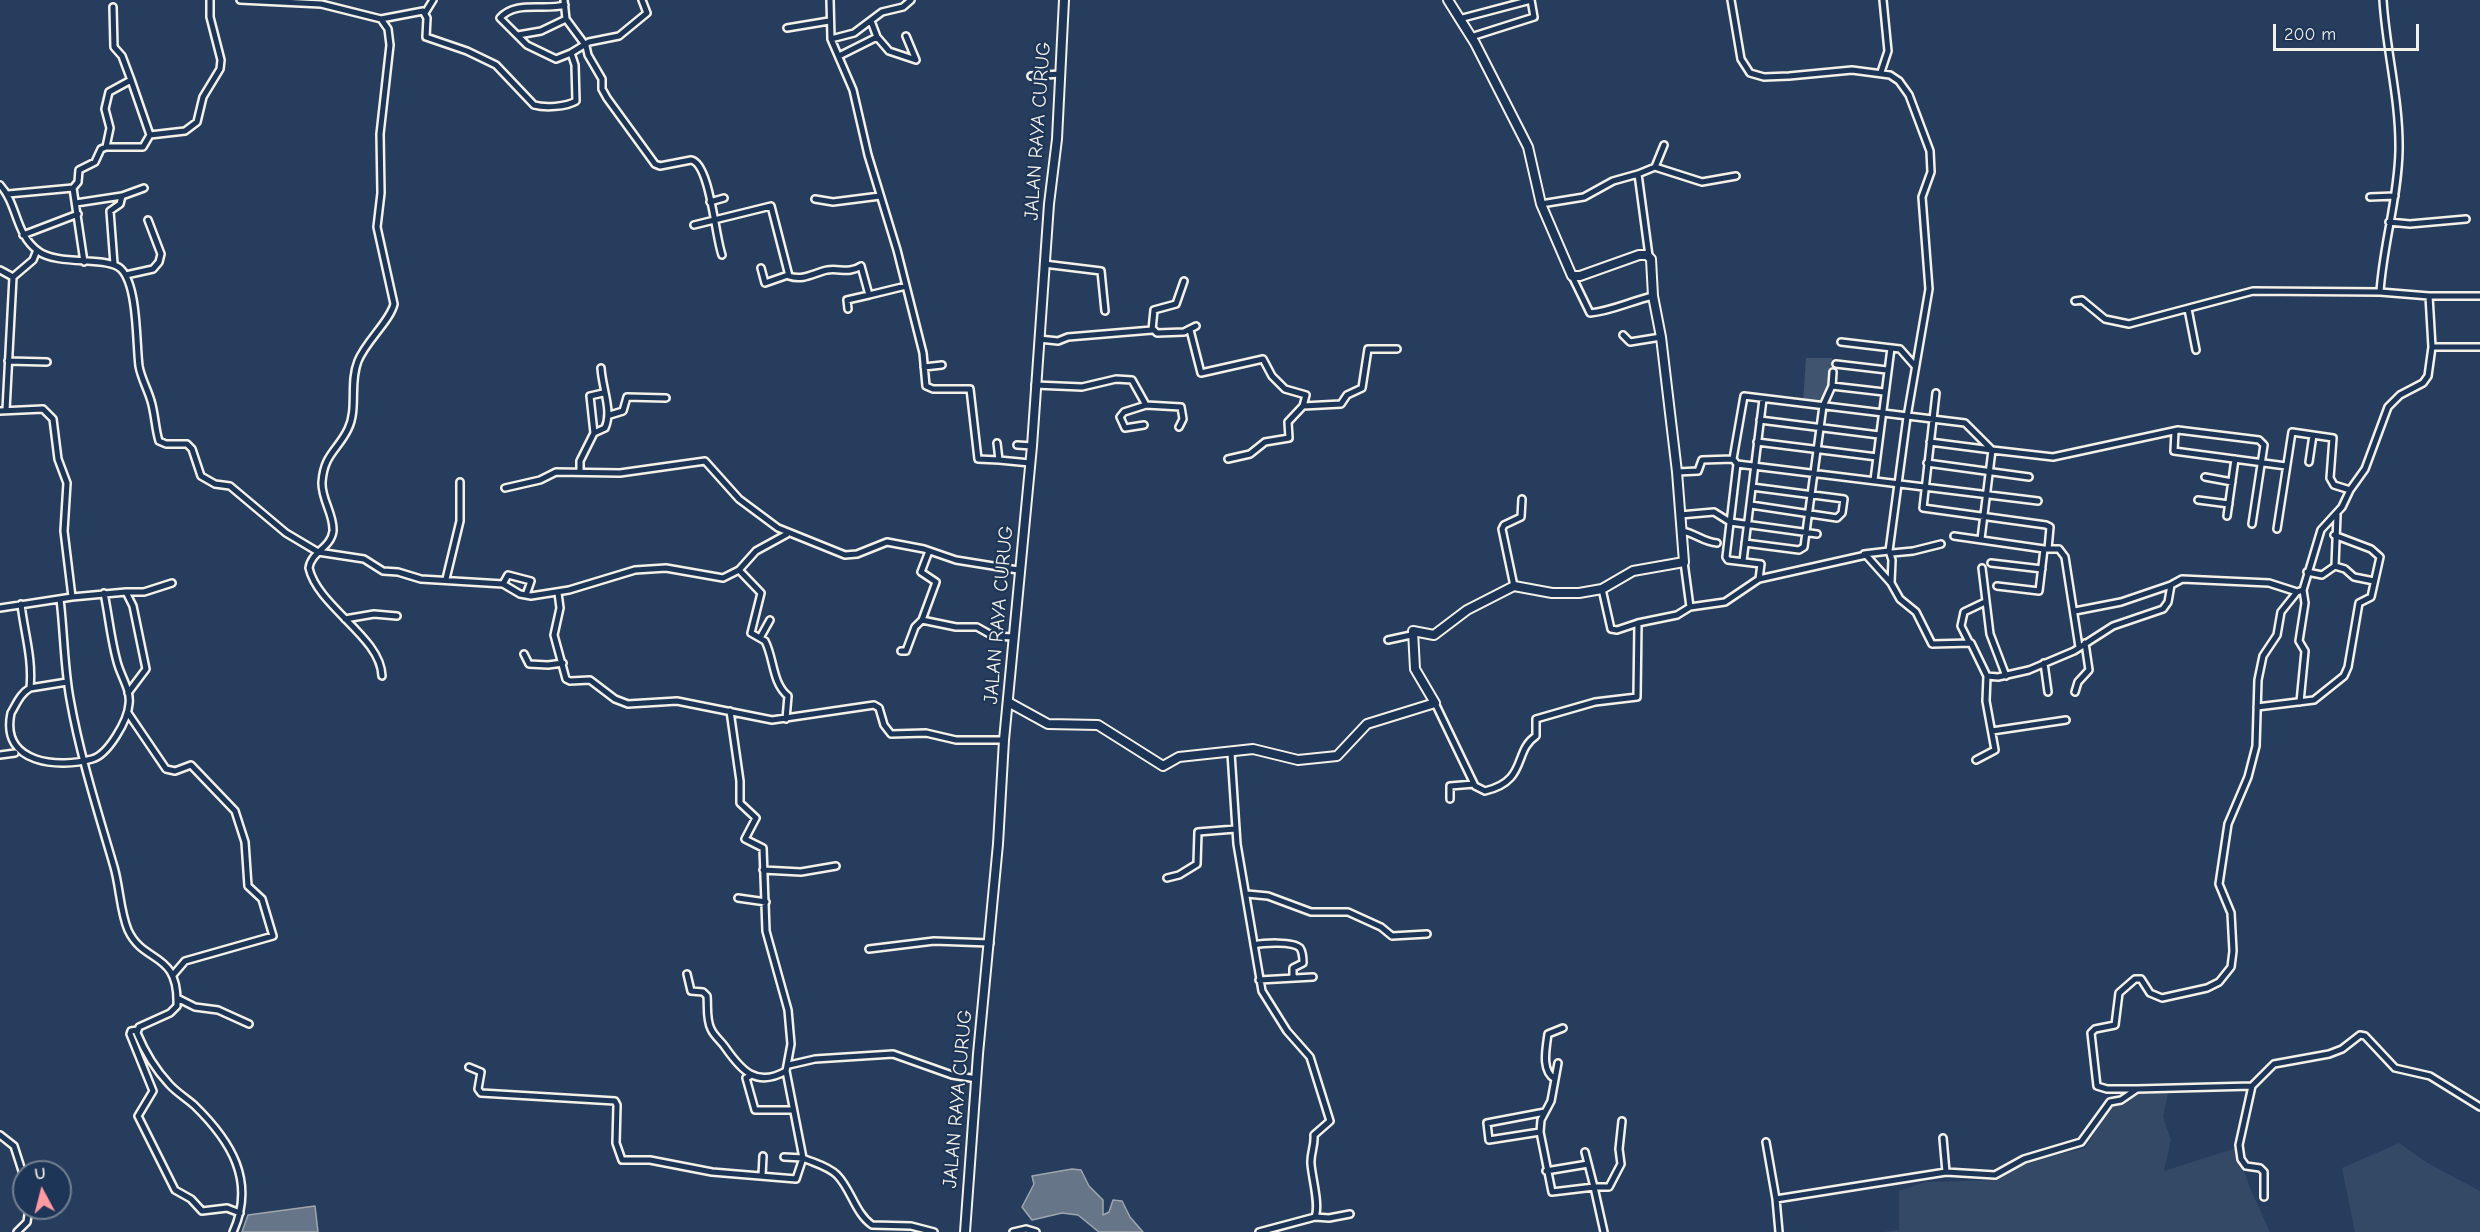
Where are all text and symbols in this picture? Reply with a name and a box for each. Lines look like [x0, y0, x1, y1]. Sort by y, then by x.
scale bar [2276, 12, 2422, 50]
text: 200 m [2284, 24, 2336, 45]
street label: JALAN RAYA CURUG [1020, 41, 1056, 221]
street label: JALAN RAYA CURUG [979, 525, 1019, 705]
street label: JALAN RAYA CURUG [938, 1009, 978, 1189]
north arrow [12, 1160, 72, 1220]
text: U [34, 1165, 46, 1184]

